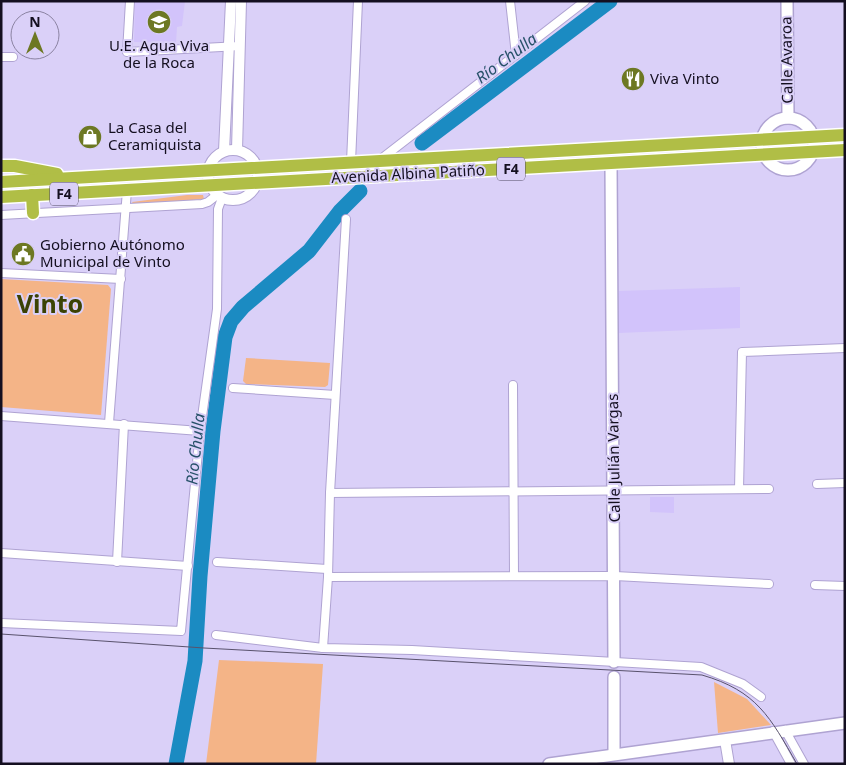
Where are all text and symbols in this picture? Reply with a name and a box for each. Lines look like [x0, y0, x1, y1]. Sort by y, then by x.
school or university icon: U.E. Agua Viva de la Roca [146, 9, 172, 35]
north arrow [10, 10, 60, 60]
text: N [29, 12, 41, 31]
street label: Calle Avaroa [775, 16, 797, 104]
water label: Río Chulla [471, 28, 541, 88]
place label: U.E. Agua Viva de la Roca [109, 35, 209, 72]
restaurant icon: Viva Vinto [620, 66, 646, 92]
place label: Viva Vinto [650, 68, 719, 88]
place label: La Casa del Ceramiquista [108, 117, 202, 154]
shop icon: La Casa del Ceramiquista [77, 124, 103, 150]
road number: F4 [497, 157, 525, 180]
street label: Avenida Albina Patiño [331, 159, 485, 187]
road number: F4 [50, 182, 78, 205]
place label: Gobierno Autónomo Municipal de Vinto [40, 234, 185, 271]
public building icon: Gobierno Autónomo Municipal de Vinto [10, 241, 36, 267]
district label: Vinto [17, 286, 83, 320]
street label: Calle Julián Vargas [602, 394, 624, 523]
water label: Río Chulla [180, 412, 210, 486]

